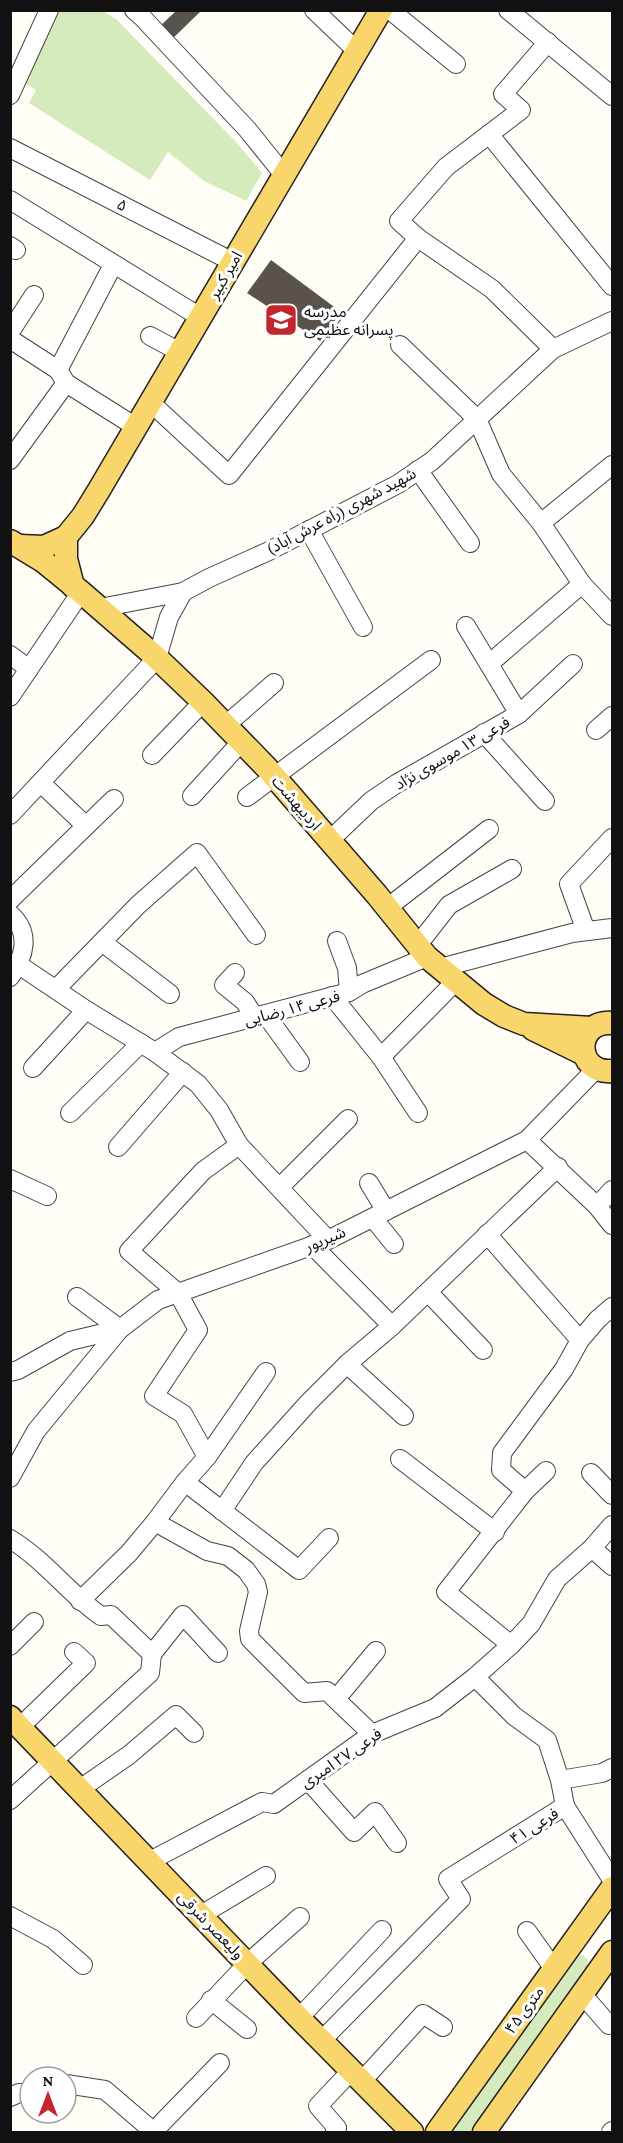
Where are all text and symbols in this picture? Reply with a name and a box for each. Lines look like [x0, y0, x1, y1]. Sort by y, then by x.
street label: ۵ [114, 195, 130, 215]
street label: امیر کبیر [204, 248, 246, 303]
school or university icon: مدرسه پسرانه عظیمی [263, 302, 299, 338]
place label: مدرسه پسرانه عظیمی [304, 303, 394, 340]
street label: شهید شهری (راه عرش آباد) [263, 464, 419, 559]
street label: فرعی ۱‍۳ موسوی نژاد [391, 713, 513, 794]
street label: اردیبهشت [268, 772, 325, 834]
street label: فرعی ۱۴ رضایی [242, 987, 342, 1030]
street label: شیرپور [301, 1223, 349, 1257]
street label: فرعی ۲۷ امیری [297, 1725, 385, 1792]
street label: فرعی ۴۱ [506, 1804, 562, 1848]
street label: ولیعصر شرقی [174, 1888, 247, 1963]
street label: ۴۵ متری [501, 1983, 548, 2038]
north arrow [18, 2065, 78, 2125]
text: N [43, 2072, 54, 2089]

